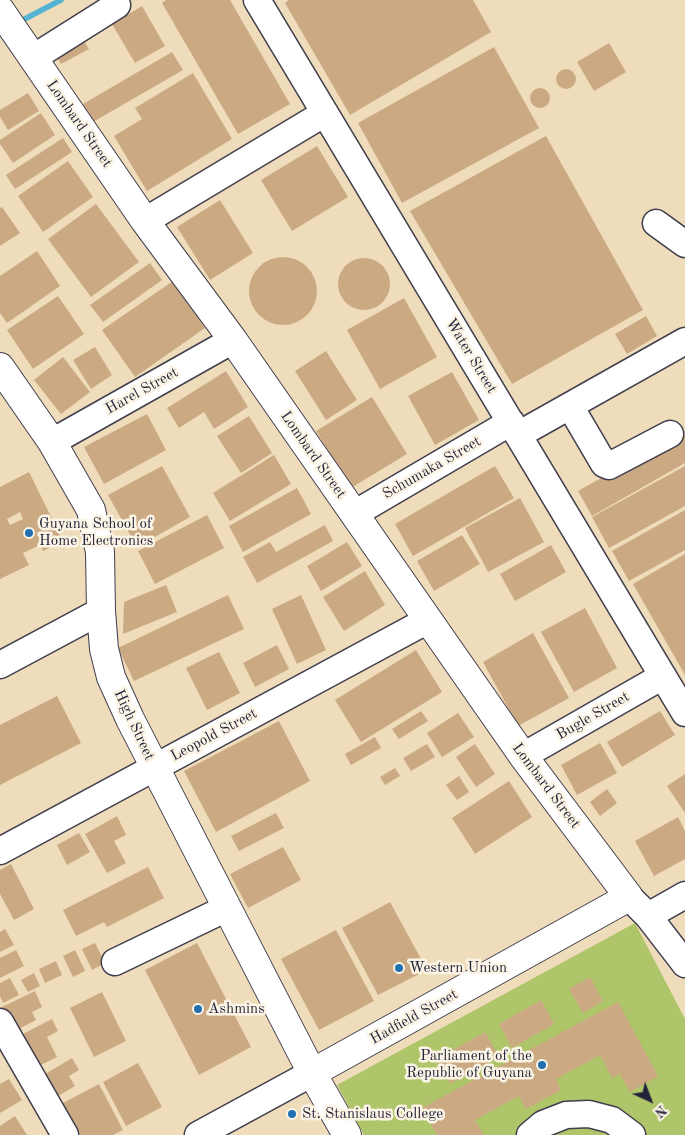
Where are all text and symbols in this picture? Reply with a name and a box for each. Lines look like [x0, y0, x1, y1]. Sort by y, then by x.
street label: Lombard Street [42, 77, 116, 171]
street label: Water Street [442, 315, 500, 397]
street label: Harel Street [103, 364, 181, 418]
street label: Lombard Street [276, 408, 350, 502]
street label: Schumaka Street [380, 433, 484, 503]
place label: Guyana School of Home Electronics [39, 515, 153, 550]
marker: Guyana School of Home Electronics [23, 527, 35, 539]
street label: High Street [110, 687, 158, 763]
street label: Bugle Street [553, 688, 633, 744]
street label: Leopold Street [168, 705, 260, 765]
street label: Lombard Street [508, 740, 584, 832]
place label: Western Union [409, 959, 507, 977]
marker: Western Union [393, 962, 405, 974]
street label: Hadfield Street [367, 985, 461, 1049]
place label: Ashmins [208, 1000, 265, 1018]
marker: Ashmins [192, 1003, 204, 1015]
place label: Parliament of the Republic of Guyana [406, 1047, 532, 1082]
marker: Parliament of the Republic of Guyana [536, 1059, 548, 1071]
north arrow [625, 1075, 675, 1125]
text: N [652, 1102, 669, 1120]
place label: St. Stanislaus College [302, 1105, 443, 1123]
marker: St. Stanislaus College [286, 1108, 298, 1120]

